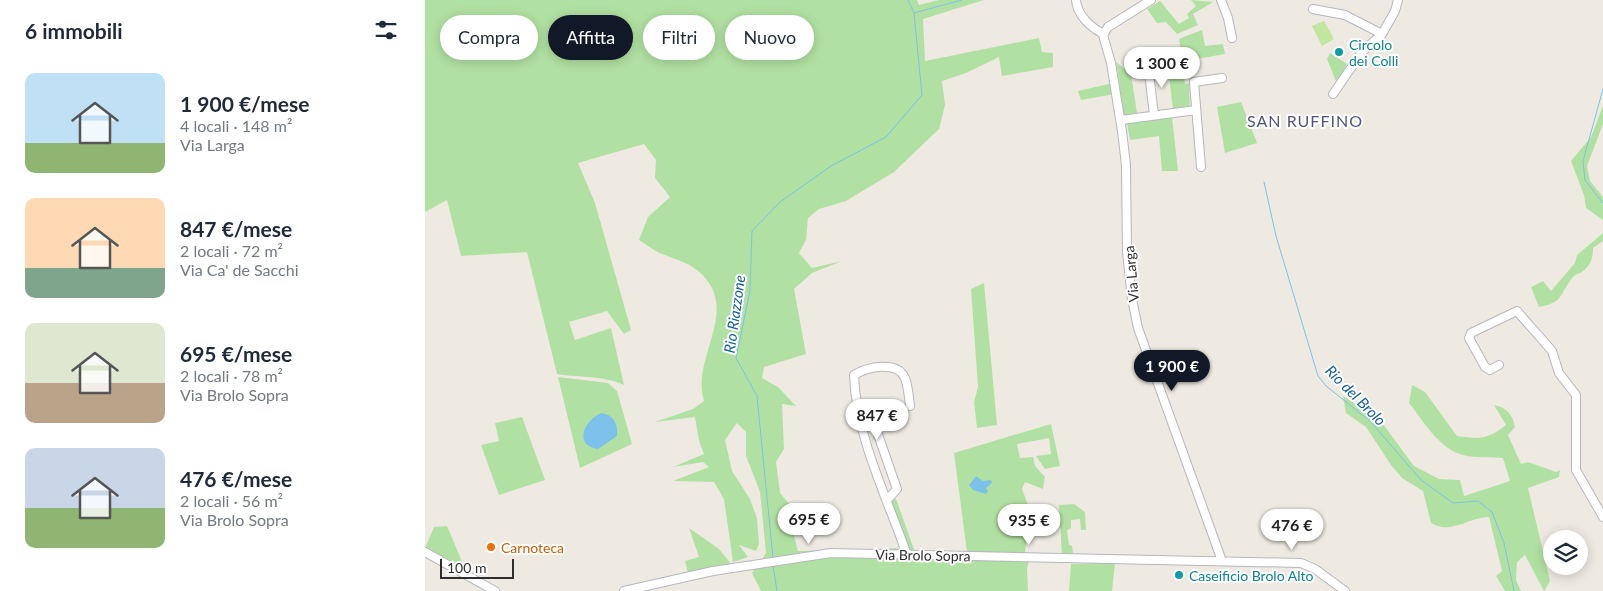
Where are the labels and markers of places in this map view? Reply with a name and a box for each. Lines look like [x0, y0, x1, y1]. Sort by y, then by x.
place label: Circolo dei Colli [1349, 36, 1398, 69]
pin: 1 300 € [1116, 46, 1208, 89]
marker: Circolo dei Colli [1333, 46, 1345, 58]
pin: 1 900 € [1126, 350, 1218, 392]
pin: 847 € [842, 398, 912, 441]
pin: 695 € [774, 502, 844, 545]
pin: 935 € [994, 504, 1064, 546]
pin: 476 € [1257, 508, 1327, 551]
place label: Carnoteca [501, 539, 564, 556]
marker: Carnoteca [485, 541, 497, 553]
place label: Caseificio Brolo Alto [1189, 567, 1313, 584]
marker: Caseificio Brolo Alto [1173, 569, 1185, 581]

